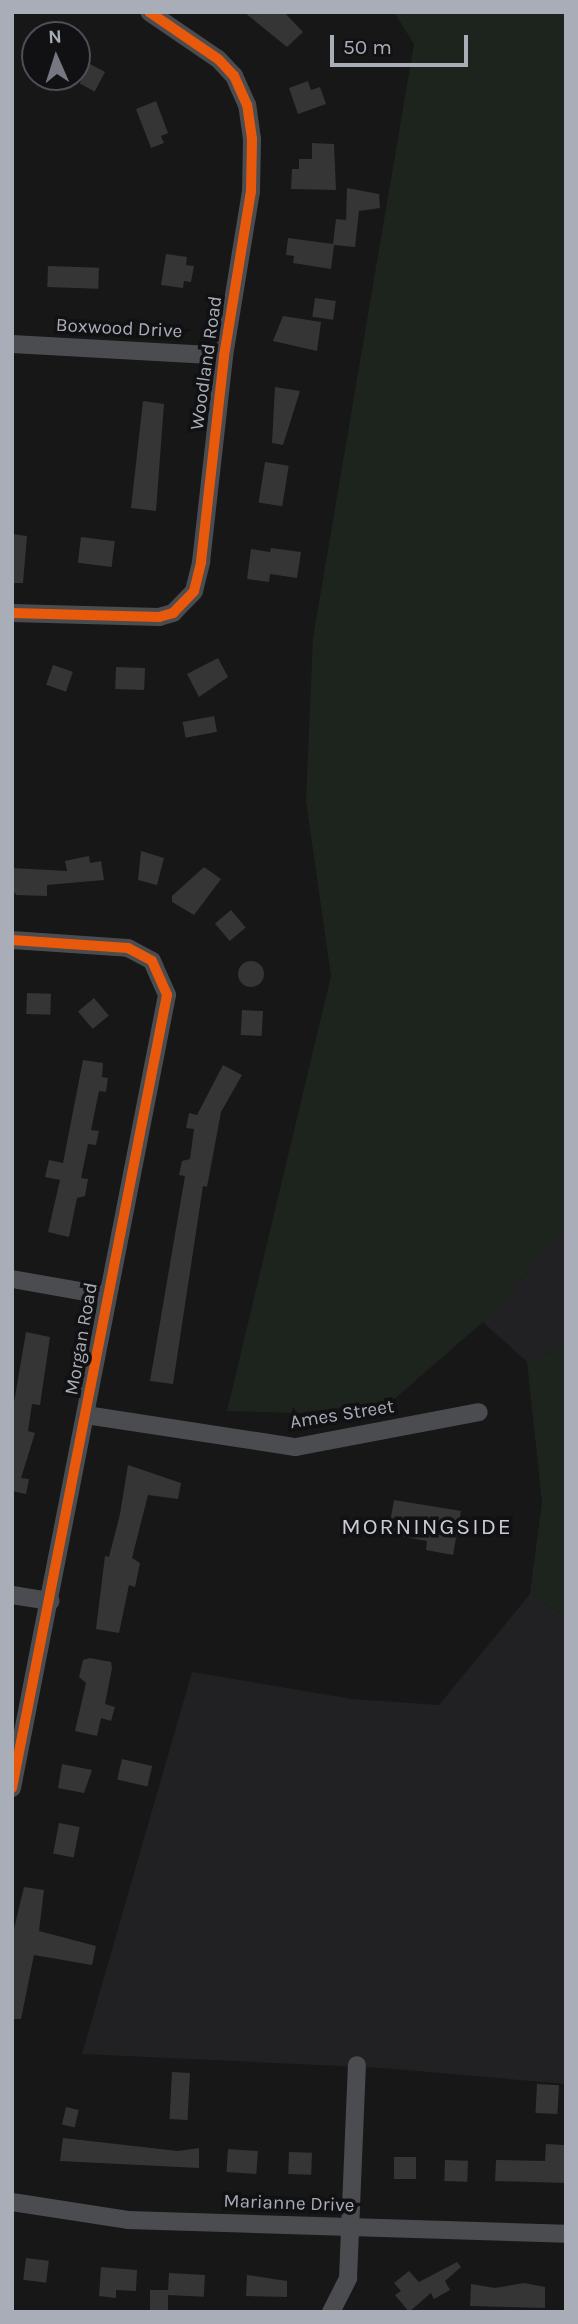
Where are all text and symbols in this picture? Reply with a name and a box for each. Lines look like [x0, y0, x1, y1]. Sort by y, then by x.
north arrow [21, 21, 91, 91]
scale bar [333, 21, 471, 65]
text: N [48, 26, 62, 48]
text: 50 m [343, 35, 392, 59]
street label: Woodland Road [186, 294, 228, 432]
street label: Boxwood Drive [55, 314, 183, 344]
street label: Morgan Road [61, 1281, 103, 1397]
street label: Ames Street [288, 1396, 396, 1434]
district label: MORNINGSIDE [343, 1513, 511, 1541]
street label: Marianne Drive [223, 2190, 355, 2218]

